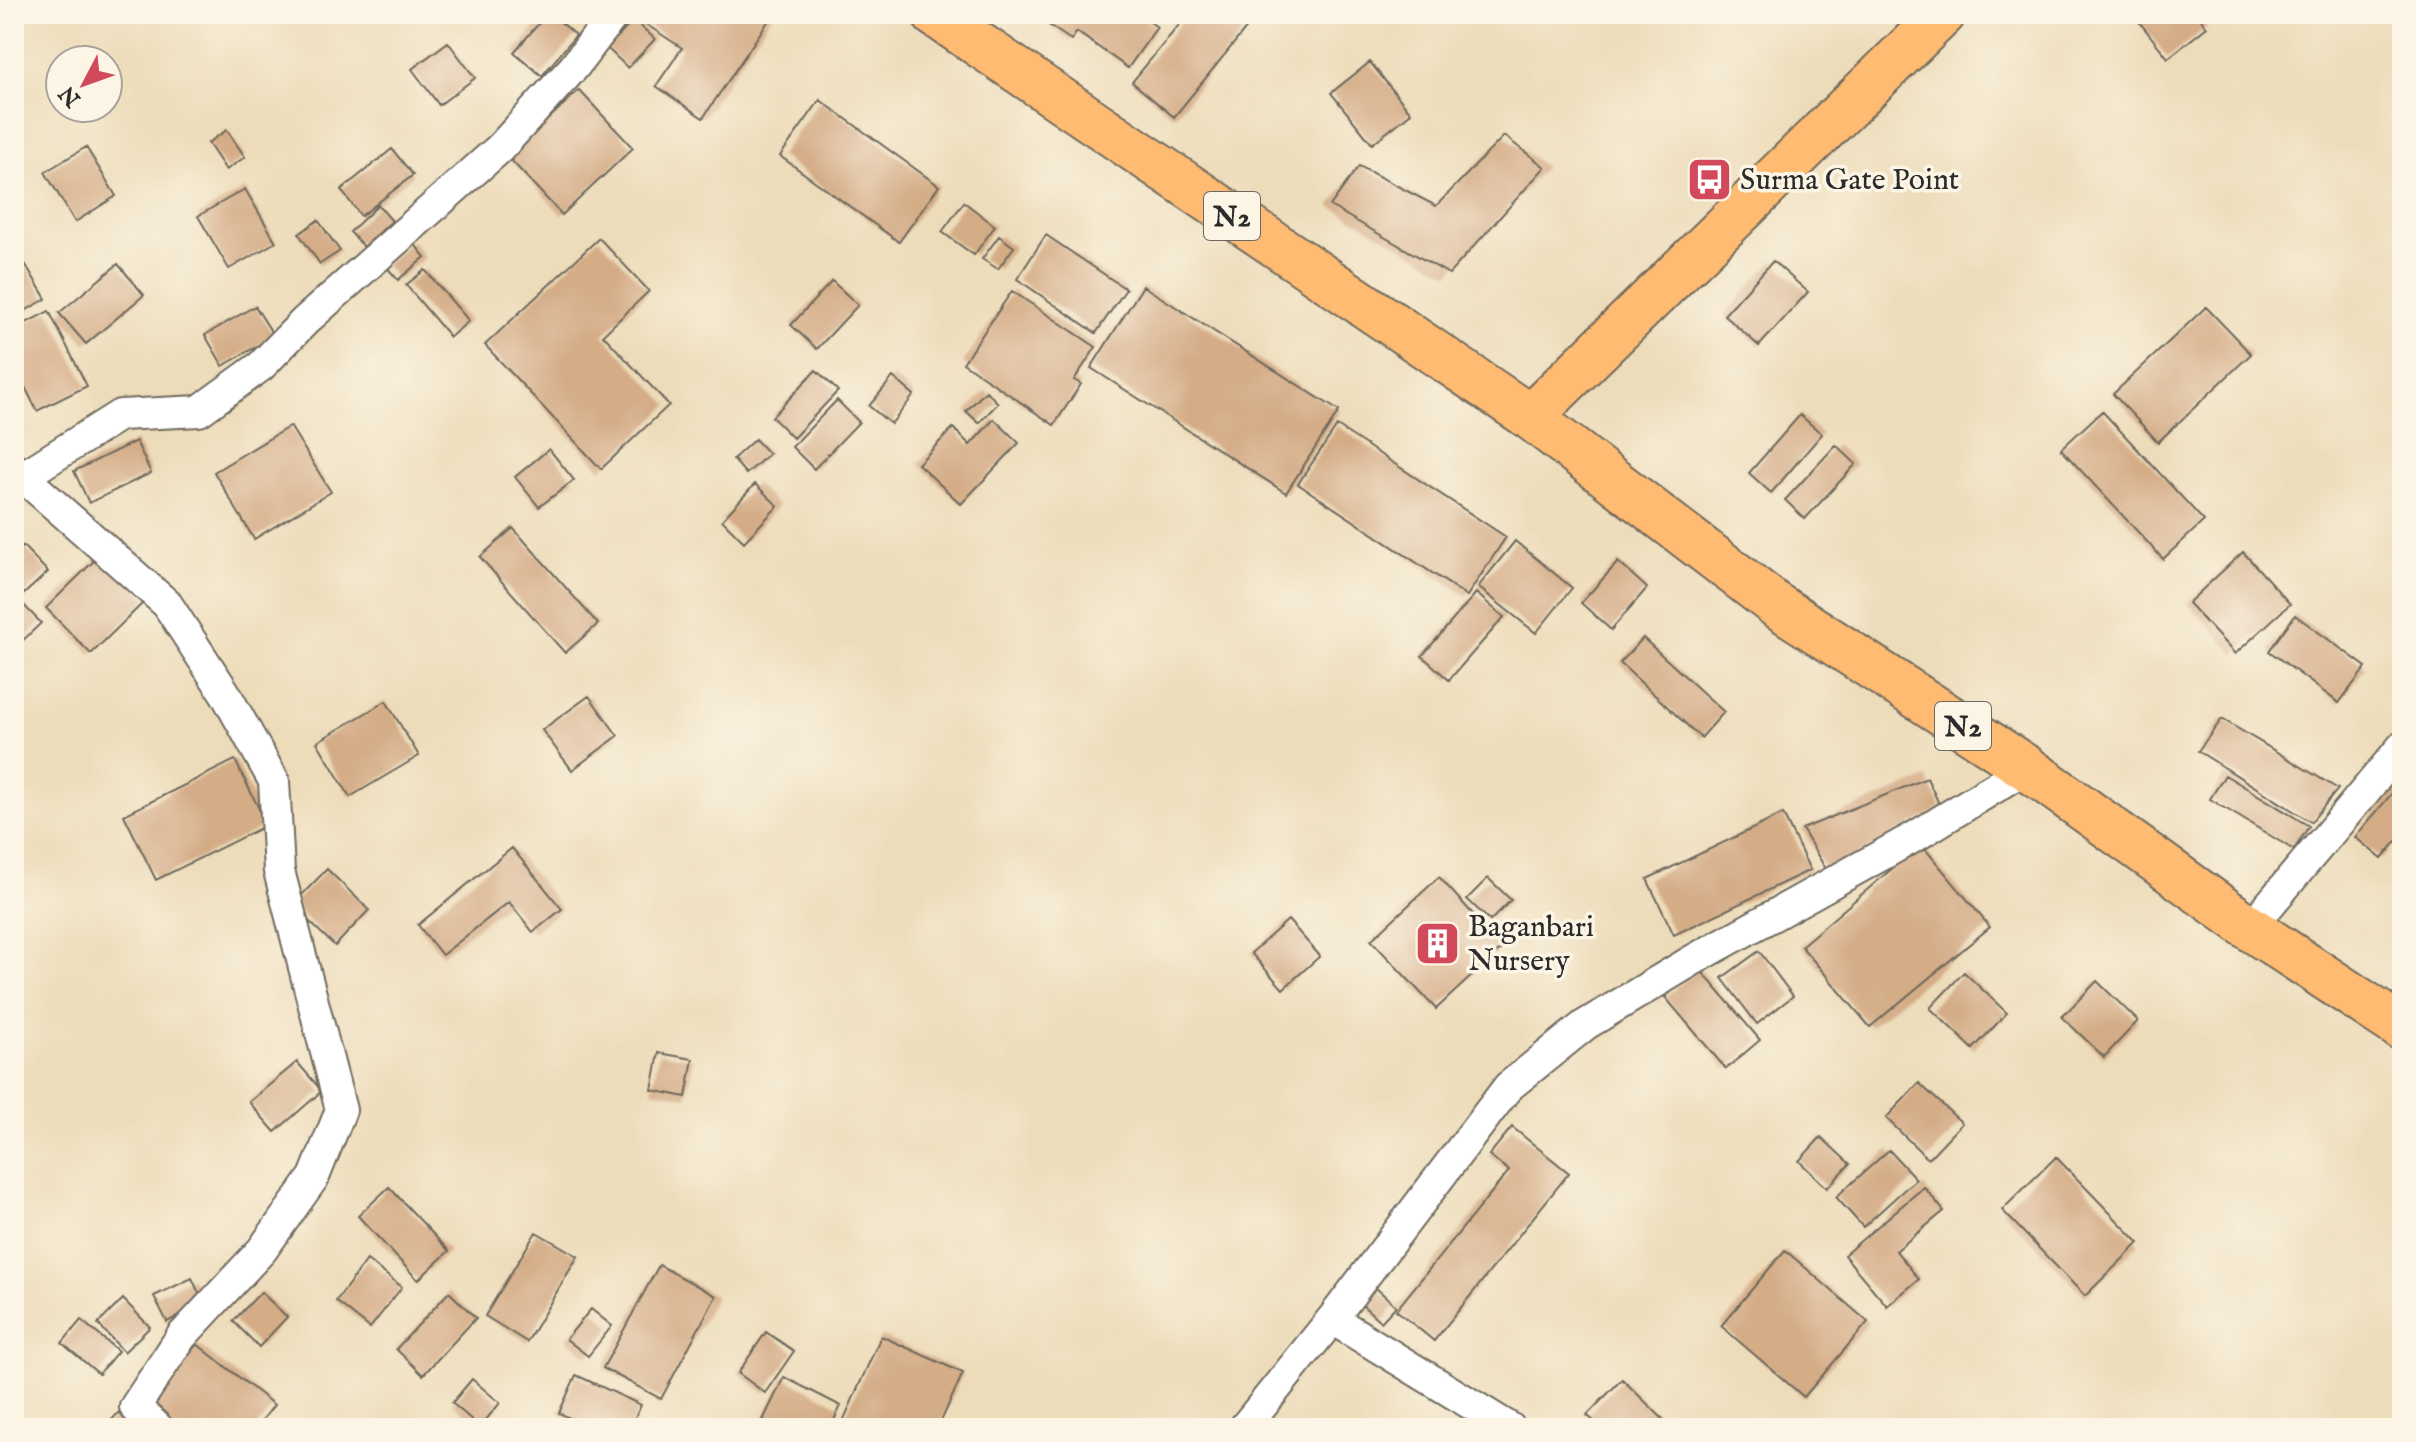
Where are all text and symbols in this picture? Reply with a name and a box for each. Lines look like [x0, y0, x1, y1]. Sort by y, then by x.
north arrow [44, 44, 124, 124]
text: N [54, 79, 88, 113]
bus stop icon: Surma Gate Point [1685, 155, 1733, 203]
place label: Surma Gate Point [1740, 162, 1959, 200]
road number: N2 [1204, 192, 1260, 240]
road number: N2 [1935, 702, 1991, 750]
place label: Baganbari Nursery [1468, 909, 1594, 981]
building icon: Baganbari Nursery [1413, 919, 1461, 967]

